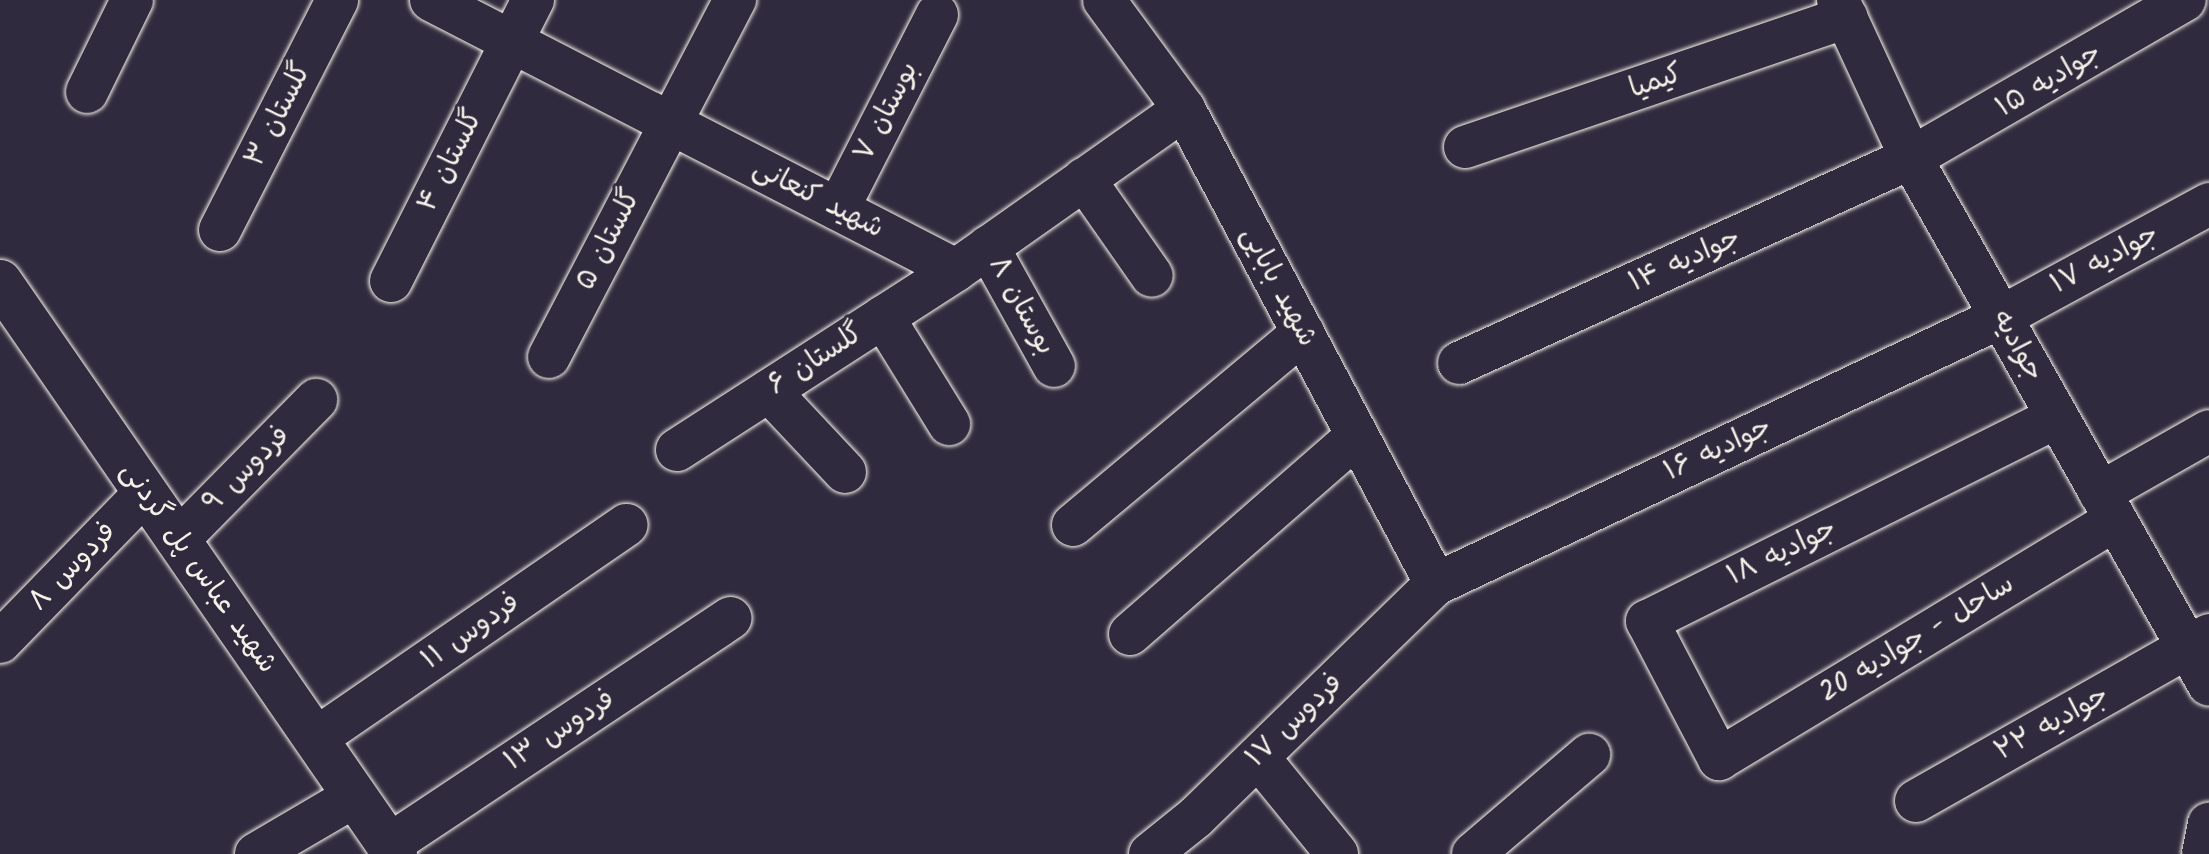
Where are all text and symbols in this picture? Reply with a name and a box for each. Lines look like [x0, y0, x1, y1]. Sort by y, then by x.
street label: جوادیه ۱۵ [1990, 37, 2108, 125]
street label: بوستان ۷ [848, 56, 926, 168]
street label: گلستان ۳ [238, 57, 320, 173]
street label: کیمیا [1625, 57, 1687, 107]
street label: گلستان ۴ [411, 104, 491, 218]
street label: شهید کنعانی [747, 152, 889, 246]
street label: گلستان ۵ [569, 184, 649, 296]
street label: جوادیه ۱۷ [2045, 218, 2165, 302]
street label: شهید بابایی [1232, 221, 1324, 353]
street label: جوادیه ۱۴ [1624, 222, 1746, 300]
street label: بوستان ۸ [980, 251, 1062, 361]
street label: جوادیه [1984, 305, 2050, 387]
street label: گلستان ۶ [762, 317, 870, 403]
street label: جوادیه ۱۶ [1659, 411, 1777, 489]
street label: فردوس ۹ [197, 420, 297, 520]
street label: شهید عباس پل گردنی [112, 456, 284, 680]
street label: جوادیه ۱۸ [1722, 512, 1842, 594]
street label: فردوس ۸ [22, 515, 124, 619]
street label: ساحل - جوادیه 20 [1814, 568, 2020, 710]
street label: فردوس ۱۱ [416, 586, 526, 678]
street label: فردوس ۱۷ [1240, 667, 1350, 775]
street label: جوادیه ۲۲ [1989, 679, 2115, 769]
street label: فردوس ۱۳ [499, 683, 621, 779]

